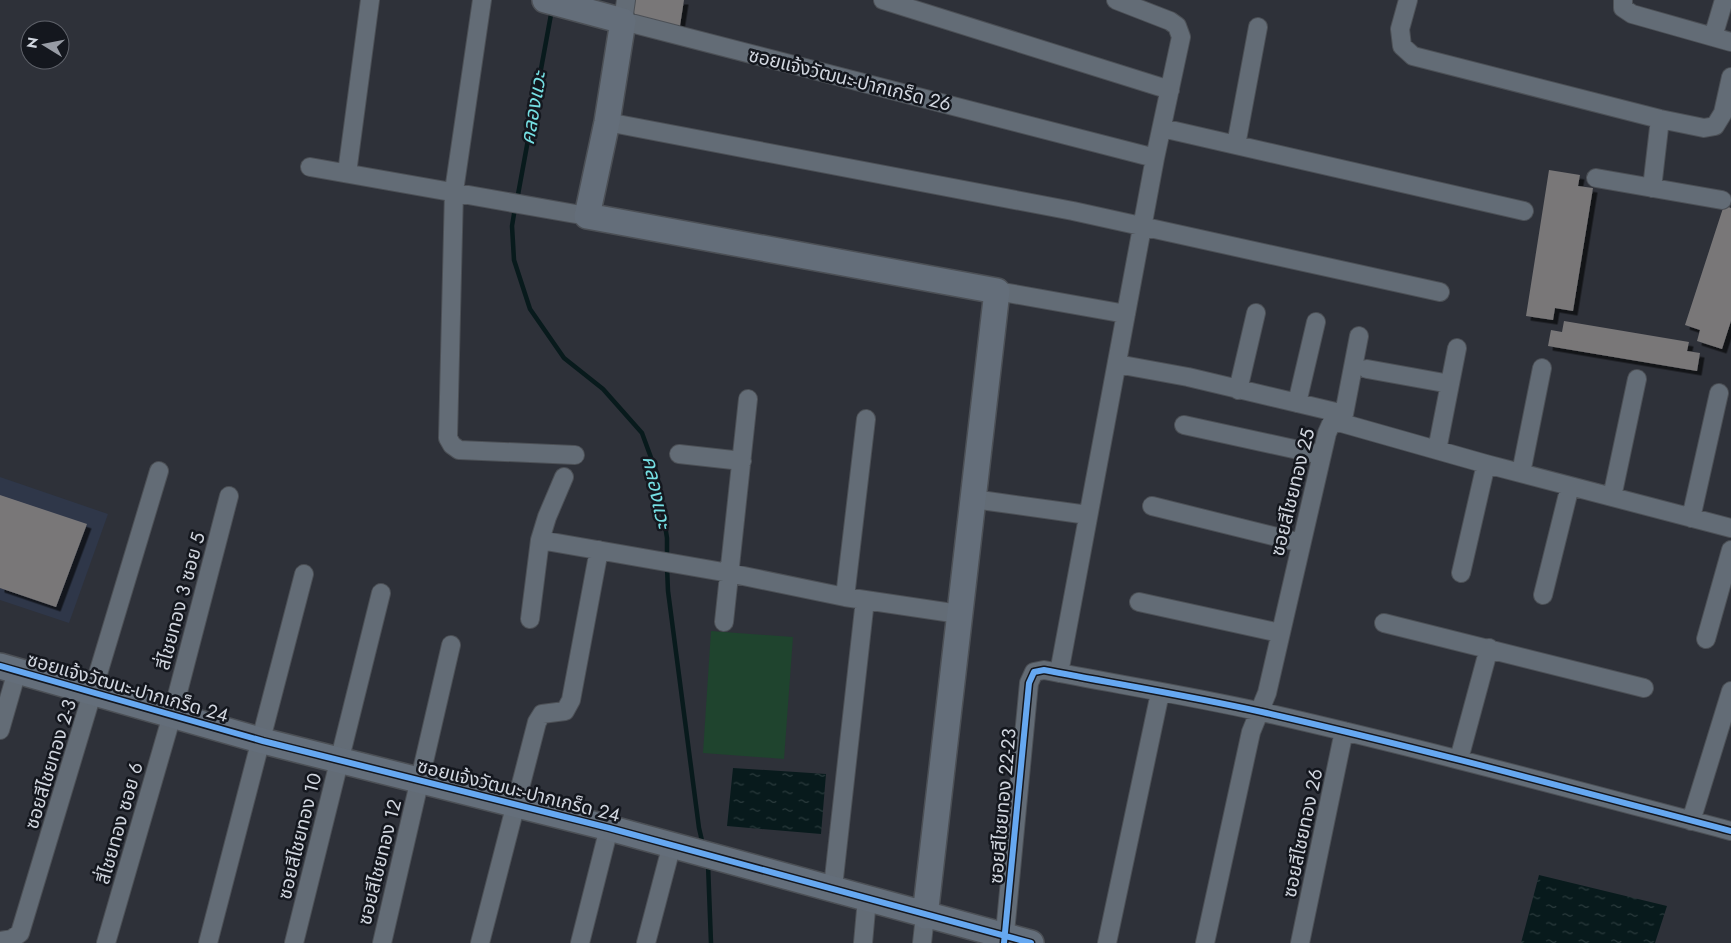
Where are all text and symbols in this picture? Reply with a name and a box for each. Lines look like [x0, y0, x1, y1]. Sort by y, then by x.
north arrow [20, 20, 70, 70]
text: N [21, 36, 43, 50]
street label: ซอยแจ้งวัฒนะ-ปากเกร็ด 26 [746, 41, 954, 118]
water label: คลองแวะ [513, 67, 555, 147]
street label: ซอยสีไชยทอง 25 [1264, 425, 1321, 559]
water label: คลองแวะ [635, 453, 679, 533]
street label: สี่ไชยทอง 3 ซอย 5 [149, 529, 212, 673]
street label: ซอยแจ้งวัฒนะ-ปากเกร็ด 24 [24, 646, 232, 729]
street label: ซอยสีไชยทอง 2-3 [18, 696, 83, 832]
street label: ซอยสีไชยทอง 22-23 [982, 727, 1023, 885]
street label: ซอยแจ้งวัฒนะ-ปากเกร็ด 24 [415, 752, 623, 829]
street label: สี่ไชยทอง ซอย 6 [89, 759, 150, 887]
street label: ซอยสีไชยทอง 26 [1276, 766, 1329, 900]
street label: ซอยสีไชยทอง 10 [271, 770, 328, 902]
street label: ซอยสีไชยทอง 12 [351, 796, 408, 928]

